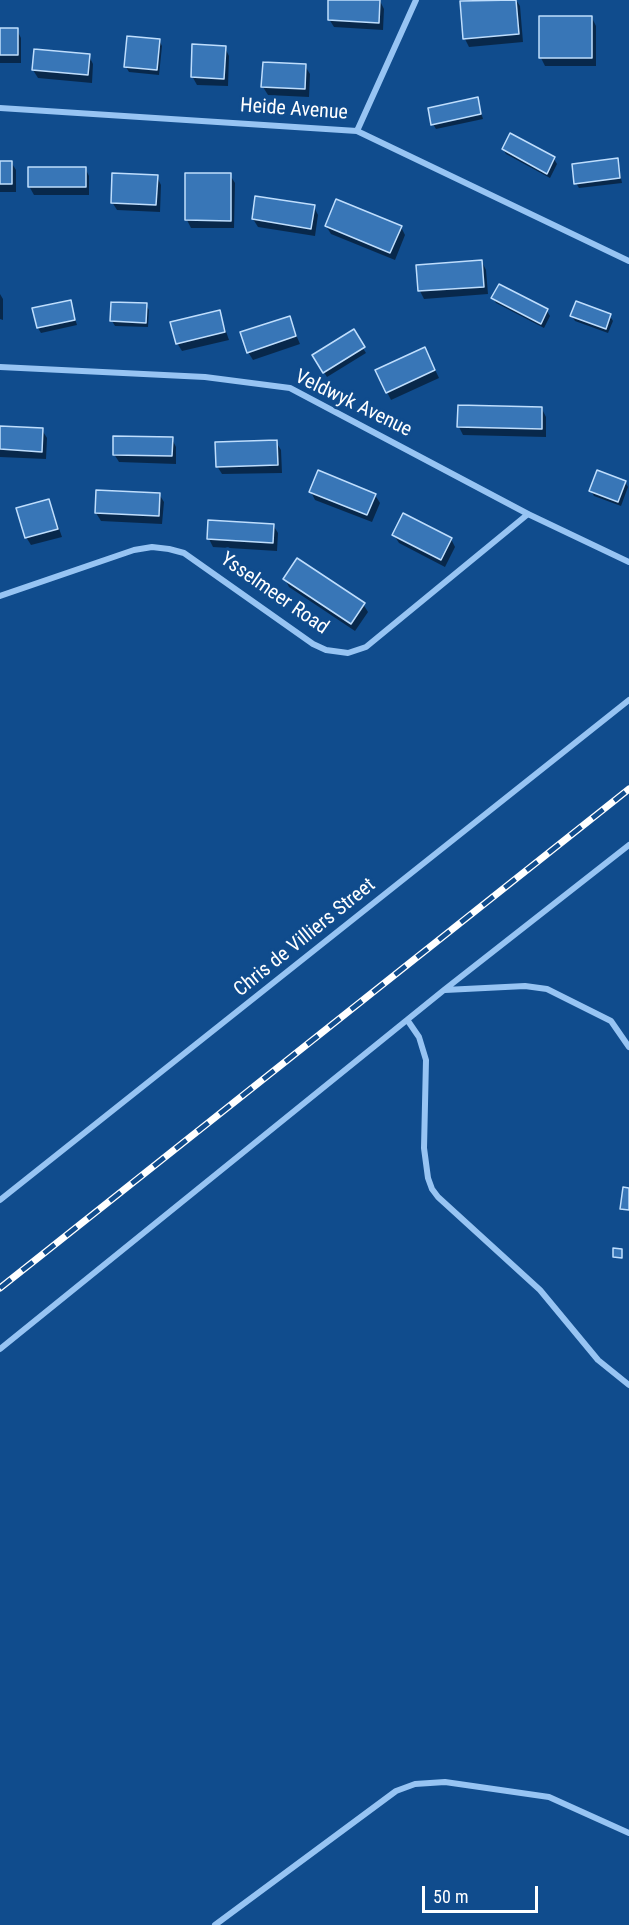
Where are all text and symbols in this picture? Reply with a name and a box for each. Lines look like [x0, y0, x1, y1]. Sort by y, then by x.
street label: Heide Avenue [239, 94, 349, 126]
street label: Veldwyk Avenue [291, 365, 415, 443]
street label: Ysselmeer Road [215, 548, 333, 640]
street label: Chris de Villiers Street [229, 874, 381, 1002]
scale bar [425, 1874, 540, 1912]
text: 50 m [433, 1886, 468, 1907]

